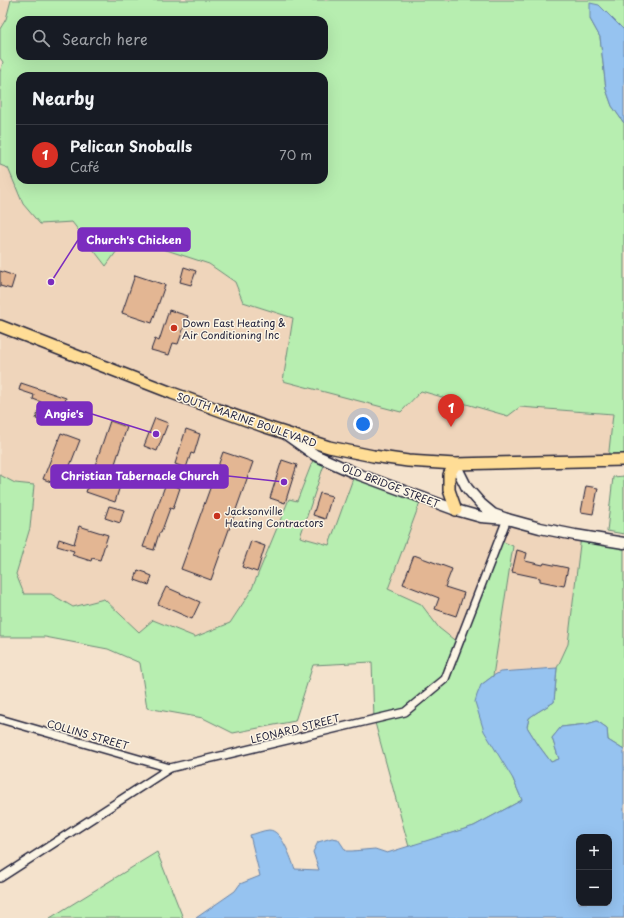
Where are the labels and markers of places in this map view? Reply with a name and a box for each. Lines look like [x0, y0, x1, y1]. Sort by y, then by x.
callout: Church's Chicken [78, 228, 190, 251]
place label: Down East Heating & Air Conditioning Inc [182, 315, 286, 342]
marker: Down East Heating & Air Conditioning Inc [169, 323, 179, 333]
pin: 1 [438, 394, 464, 427]
callout: Angie's [37, 402, 92, 425]
callout: Christian Tabernacle Church [51, 465, 228, 488]
place label: Jacksonville Heating Contractors [225, 503, 324, 530]
marker: Jacksonville Heating Contractors [212, 511, 222, 521]

